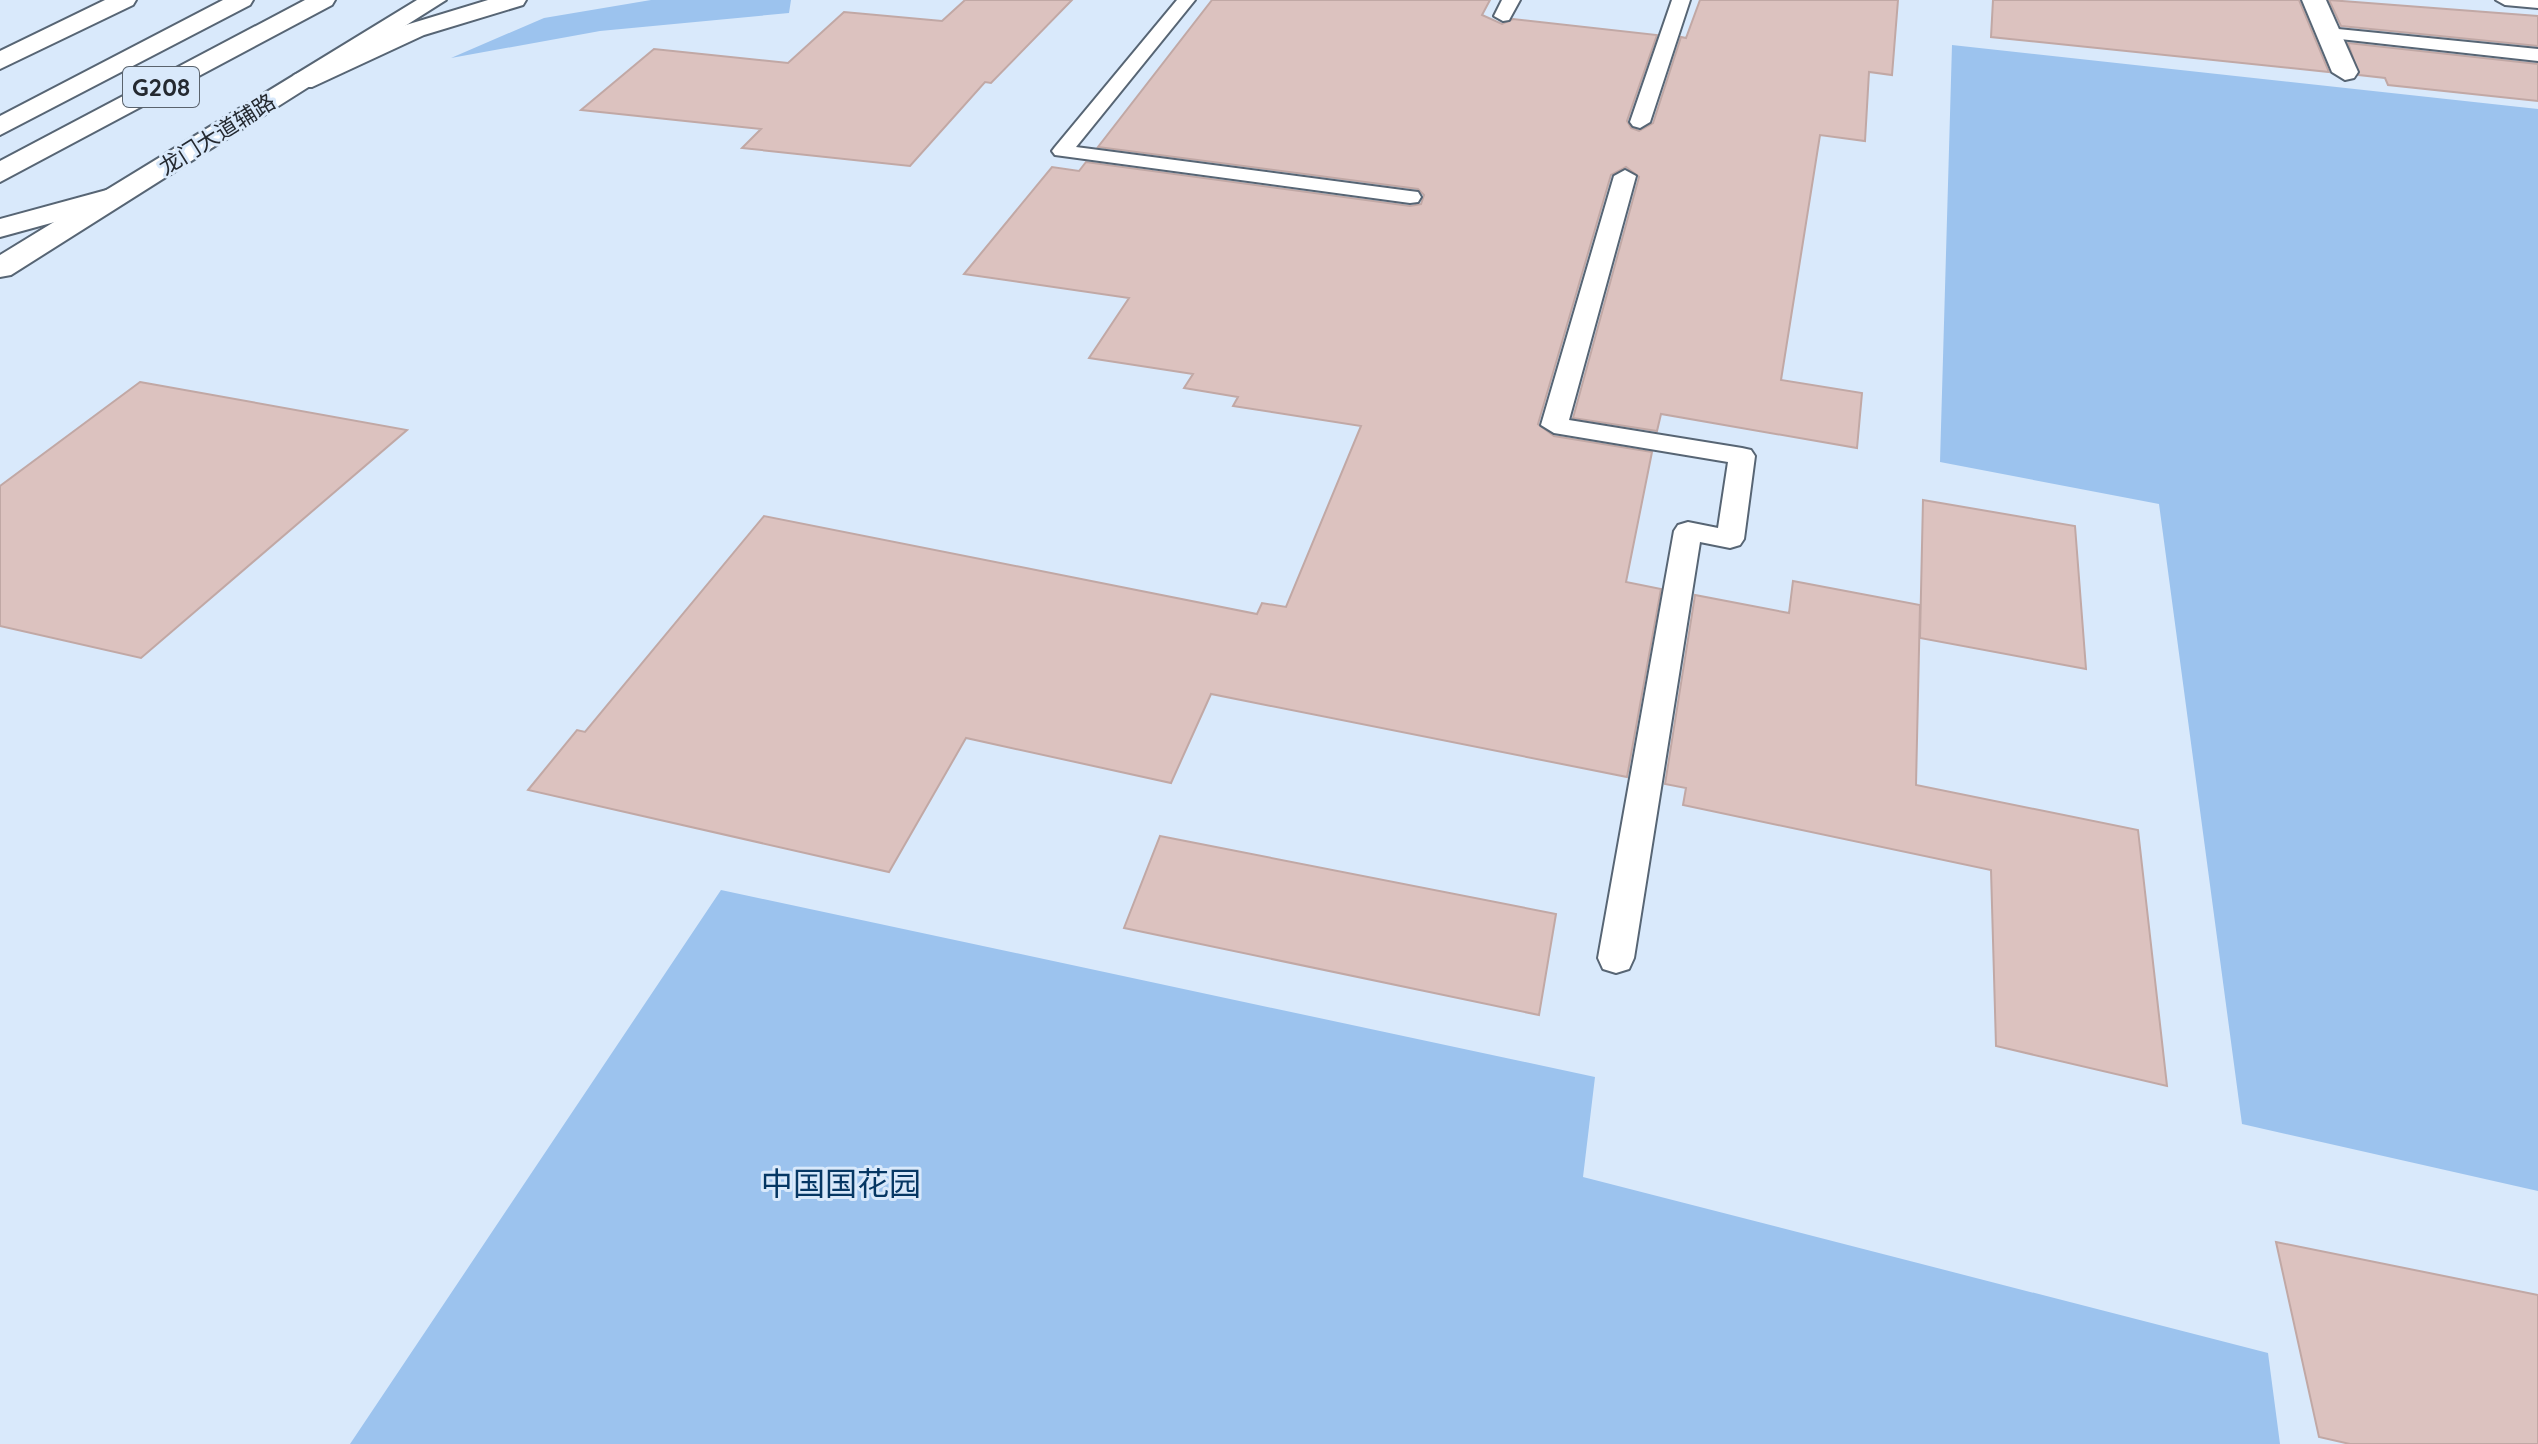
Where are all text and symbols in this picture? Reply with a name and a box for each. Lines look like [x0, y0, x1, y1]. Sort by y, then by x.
road number: G208 [123, 67, 199, 107]
street label: 龙门大道辅路 [154, 87, 280, 181]
park label: 中国国花园 [761, 1163, 921, 1203]

